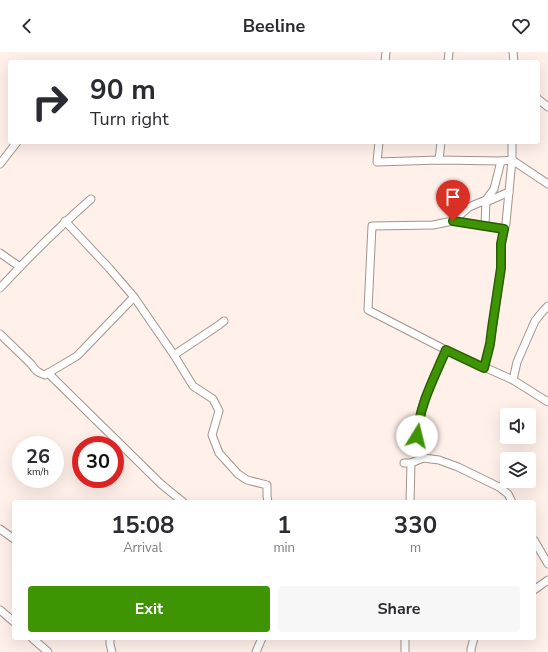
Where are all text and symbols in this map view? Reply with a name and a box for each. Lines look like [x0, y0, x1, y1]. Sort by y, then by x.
text: Beeline [243, 14, 305, 38]
icon: back [16, 15, 38, 37]
icon: heart [510, 15, 532, 37]
text: 90 m [90, 71, 156, 109]
icon: right [24, 76, 76, 128]
text: Turn right [90, 107, 169, 131]
pin [436, 180, 470, 221]
icon: arrive [442, 186, 464, 208]
map controls [500, 408, 536, 488]
button: sound [500, 408, 536, 444]
position arrow [396, 415, 438, 457]
speed limit sign: 30 [72, 436, 124, 488]
text: 26 [26, 443, 50, 470]
button: layers [500, 452, 536, 488]
text: km/h [27, 465, 49, 479]
text: 15:08 [111, 509, 174, 541]
text: 1 [277, 509, 291, 541]
text: 330 [394, 509, 437, 541]
text: Arrival [123, 539, 162, 557]
text: min [273, 539, 295, 557]
text: m [410, 539, 421, 557]
button: Exit [28, 586, 270, 632]
button: Share [278, 586, 520, 632]

